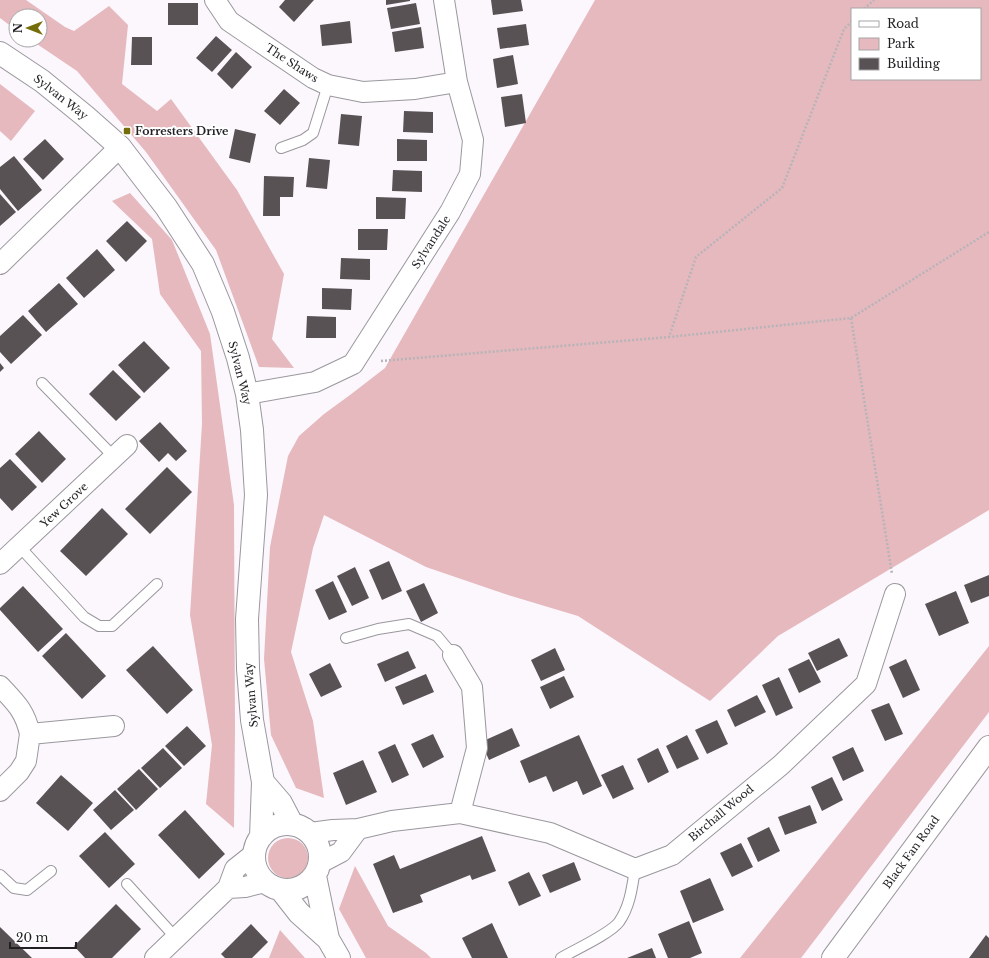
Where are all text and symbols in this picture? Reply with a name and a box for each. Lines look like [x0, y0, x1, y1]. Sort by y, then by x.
north arrow [8, 8, 48, 48]
legend [851, 8, 981, 80]
text: Road [887, 16, 919, 31]
text: N [11, 22, 25, 33]
text: Park [887, 36, 915, 51]
street label: The Shaws [263, 41, 321, 85]
text: Building [887, 56, 941, 71]
street label: Sylvan Way [31, 71, 91, 123]
place label: Forresters Drive [135, 124, 229, 138]
marker: Forresters Drive [122, 126, 132, 136]
street label: Sylvandale [409, 213, 453, 271]
street label: Sylvan Way [225, 340, 255, 406]
street label: Yew Grove [37, 479, 91, 531]
street label: Sylvan Way [241, 662, 261, 728]
street label: Birchall Wood [686, 781, 757, 844]
street label: Black Fan Road [880, 812, 943, 891]
scale bar [10, 924, 76, 950]
text: 20 m [16, 930, 48, 945]

